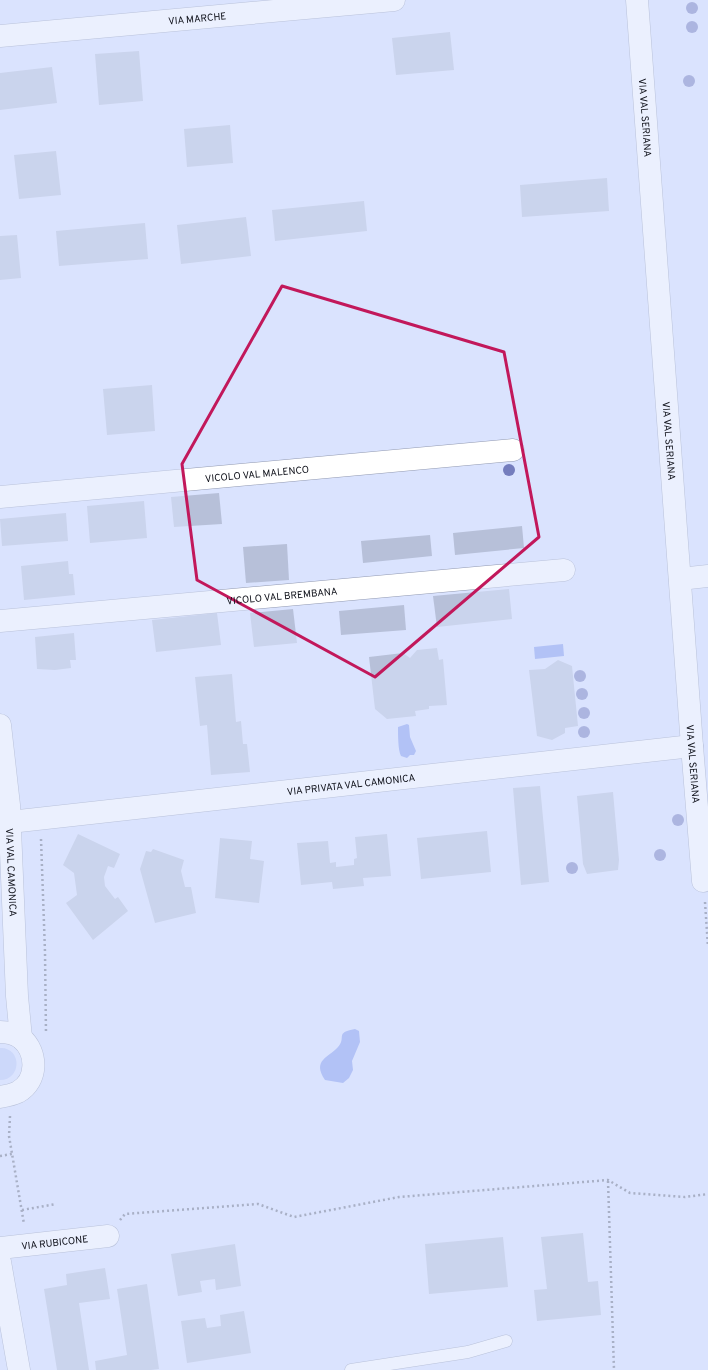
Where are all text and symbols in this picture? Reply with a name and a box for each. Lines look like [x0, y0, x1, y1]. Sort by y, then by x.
street label: VIA MARCHE [168, 10, 227, 29]
street label: VIA VAL SERIANA [635, 78, 654, 158]
street label: VIA VAL SERIANA [659, 401, 677, 481]
street label: VICOLO VAL MALENCO [204, 464, 310, 486]
street label: VICOLO VAL BREMBANA [226, 585, 338, 608]
street label: VIA VAL SERIANA [682, 724, 702, 804]
street label: VIA PRIVATA VAL CAMONICA [286, 772, 416, 799]
street label: VIA VAL CAMONICA [2, 828, 19, 917]
street label: VIA RUBICONE [21, 1233, 89, 1254]

